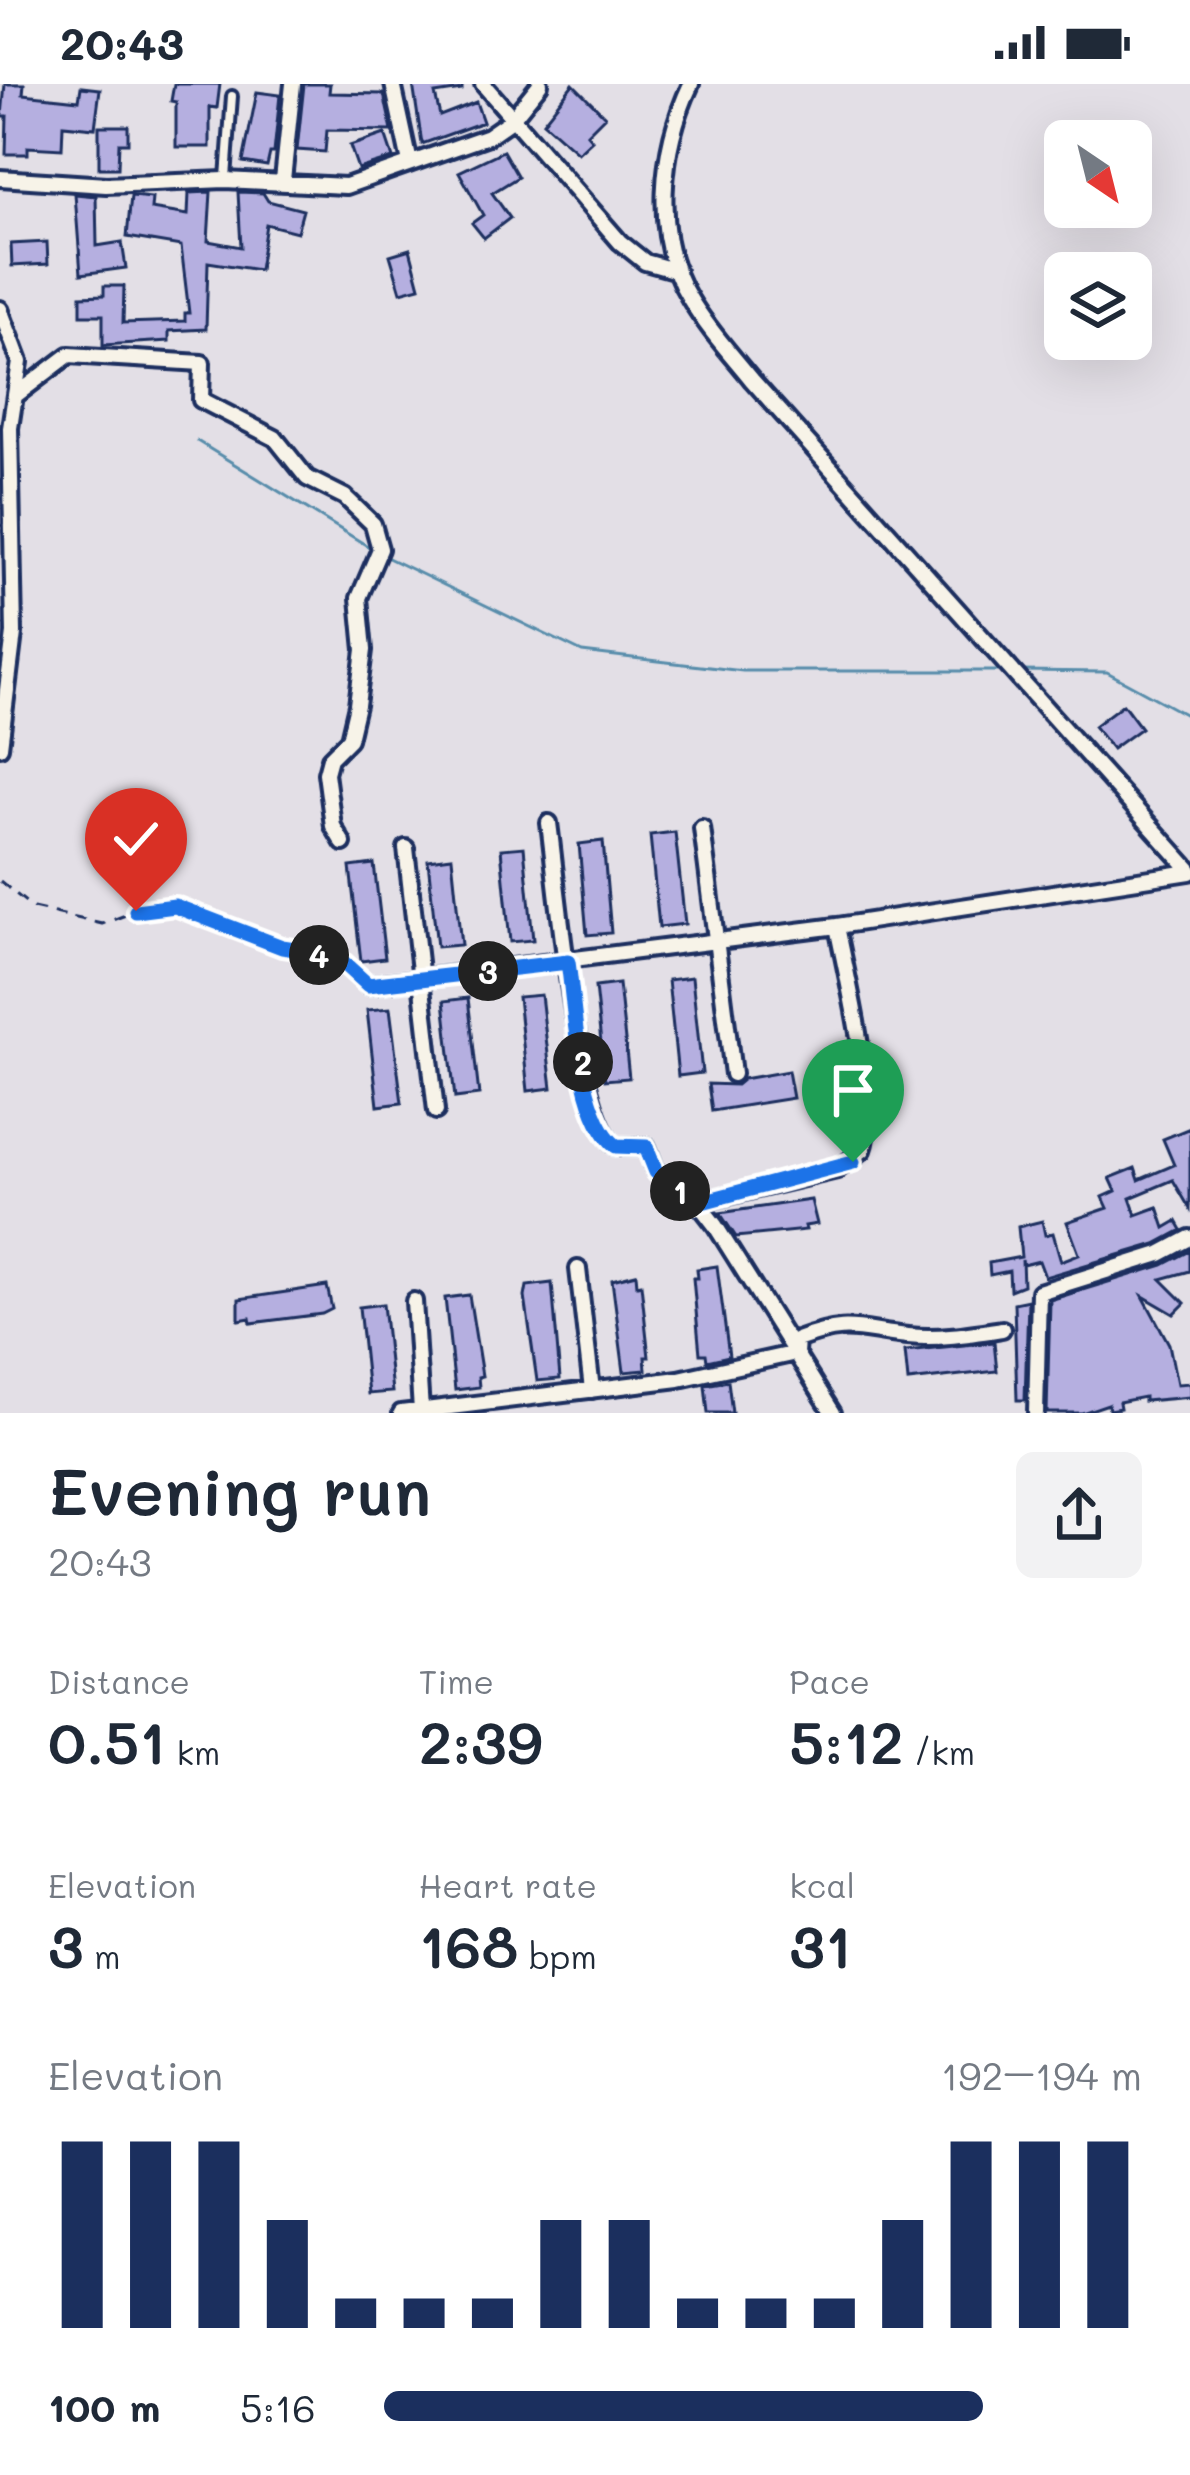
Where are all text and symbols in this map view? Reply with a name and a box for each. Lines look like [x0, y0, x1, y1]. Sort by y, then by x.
text: 20:43 [60, 13, 184, 71]
north arrow [1044, 120, 1152, 228]
map controls [1044, 120, 1152, 360]
button: layers [1044, 252, 1152, 360]
pin [85, 788, 187, 911]
icon: check [103, 806, 169, 872]
pin: 4 [289, 925, 349, 985]
text: 4 [309, 933, 329, 976]
pin: 3 [458, 941, 518, 1001]
text: 3 [478, 949, 498, 992]
pin: 2 [553, 1032, 613, 1092]
pin [802, 1039, 904, 1162]
text: 2 [574, 1040, 592, 1083]
icon: arrive [820, 1057, 886, 1123]
pin: 1 [650, 1161, 710, 1221]
text: 1 [673, 1169, 687, 1212]
text: Evening run [48, 1447, 431, 1533]
button: share [1016, 1452, 1142, 1578]
text: 20:43 [48, 1535, 152, 1586]
text: Distance [48, 1659, 190, 1702]
text: Time [419, 1659, 494, 1702]
text: Pace [789, 1659, 870, 1702]
text: 0.51 [48, 1702, 166, 1780]
text: 2:39 [419, 1702, 543, 1780]
text: 5:12 [789, 1702, 903, 1780]
text: km [166, 1730, 220, 1773]
text: /km [903, 1730, 975, 1773]
text: Elevation [48, 1863, 196, 1906]
text: Heart rate [419, 1863, 597, 1906]
text: kcal [789, 1863, 855, 1906]
text: 3 [48, 1906, 84, 1984]
text: 168 [419, 1906, 519, 1984]
text: 31 [789, 1906, 852, 1984]
text: m [84, 1934, 121, 1977]
text: bpm [519, 1934, 597, 1977]
text: Elevation [48, 2049, 223, 2100]
text: 192–194 m [941, 2049, 1142, 2100]
text: 100 m [48, 2381, 160, 2432]
text: 5:16 [240, 2381, 316, 2432]

